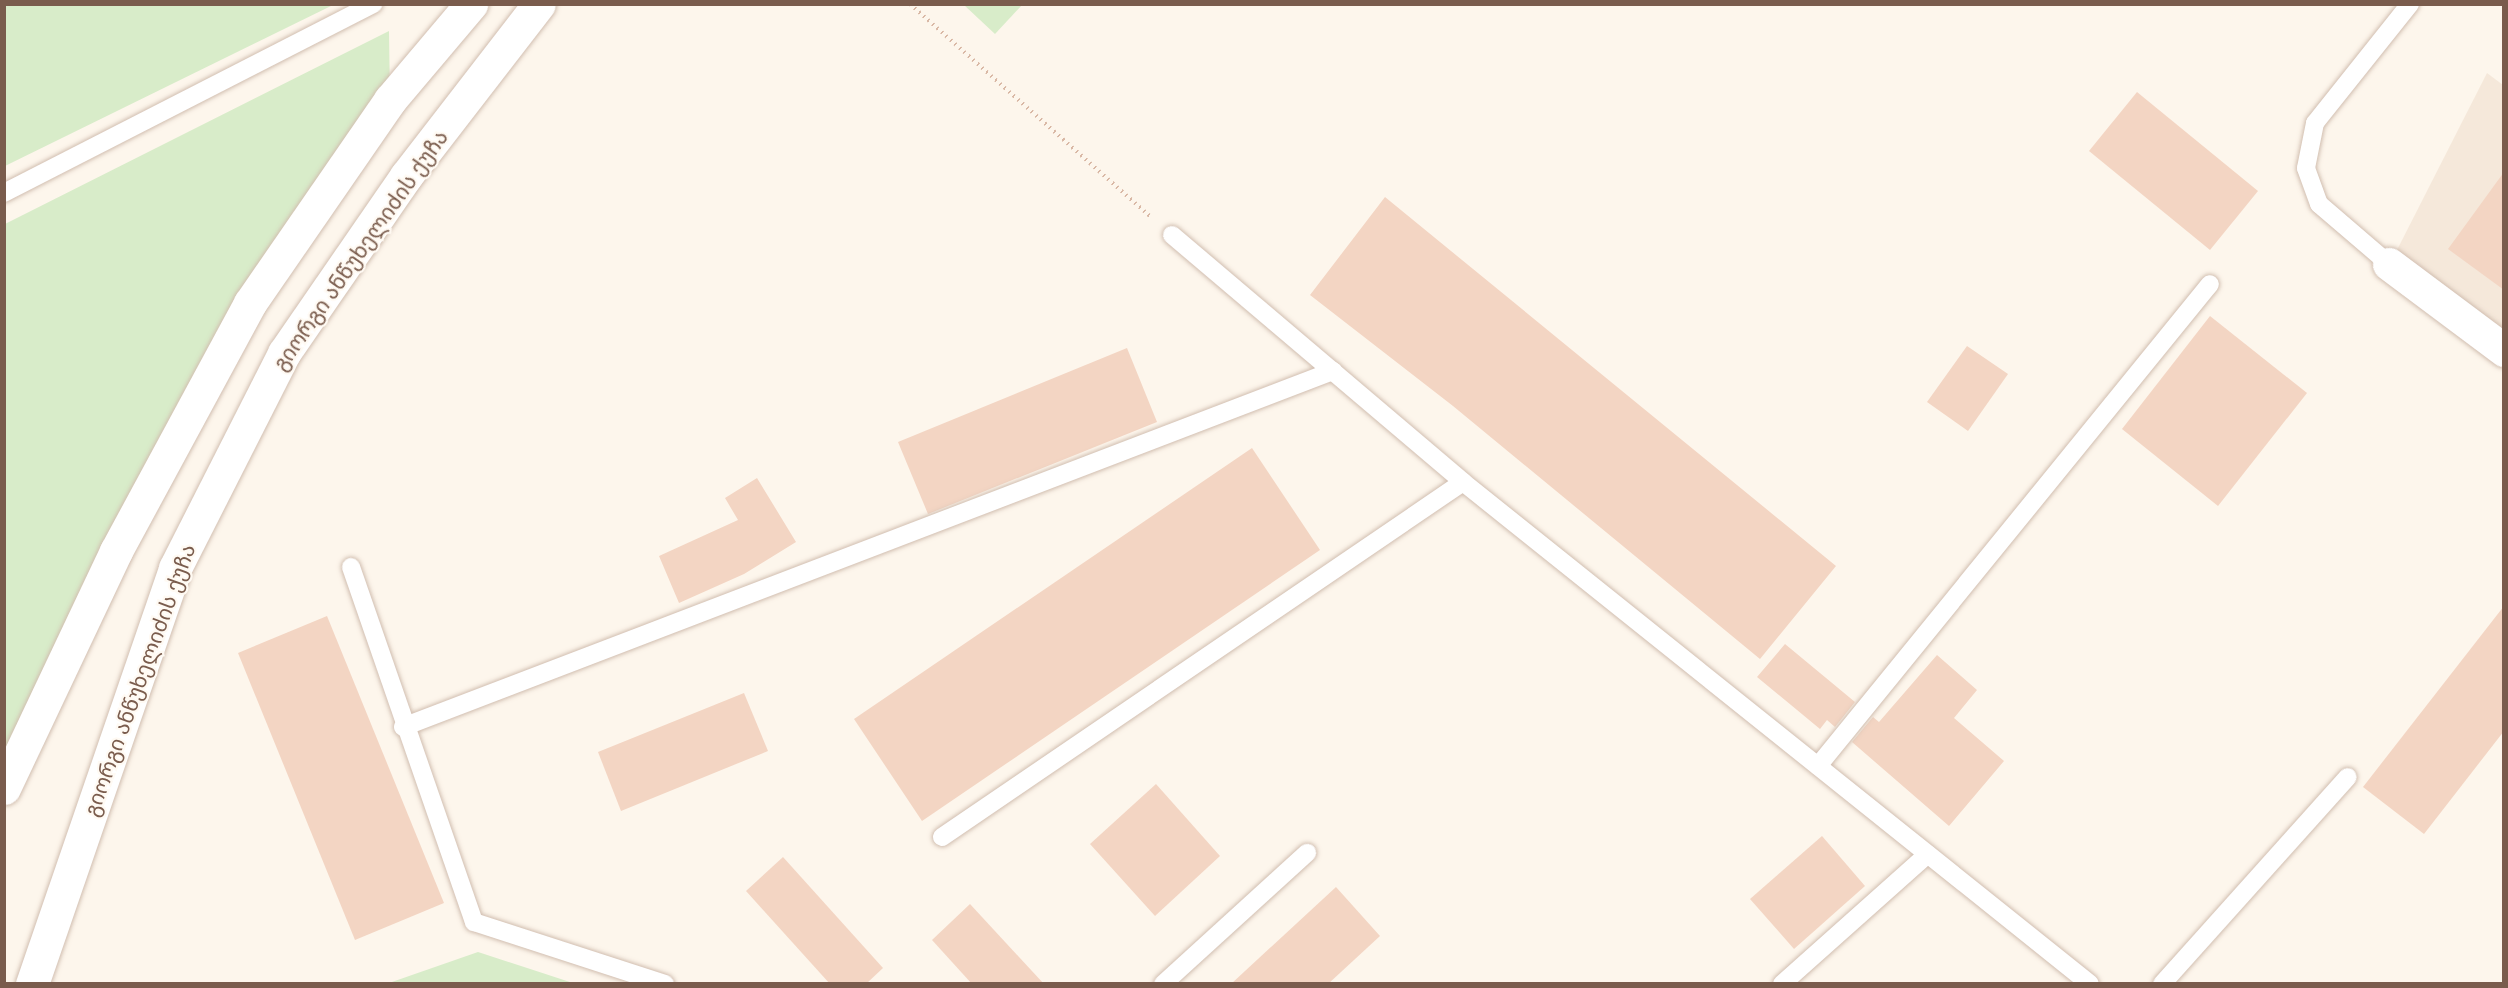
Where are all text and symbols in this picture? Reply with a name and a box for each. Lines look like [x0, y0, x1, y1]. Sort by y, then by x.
street label: გიორგი ანწუხელიძის ქუჩა [267, 125, 453, 375]
street label: გიორგი ანწუხელიძის ქუჩა [78, 540, 200, 820]

